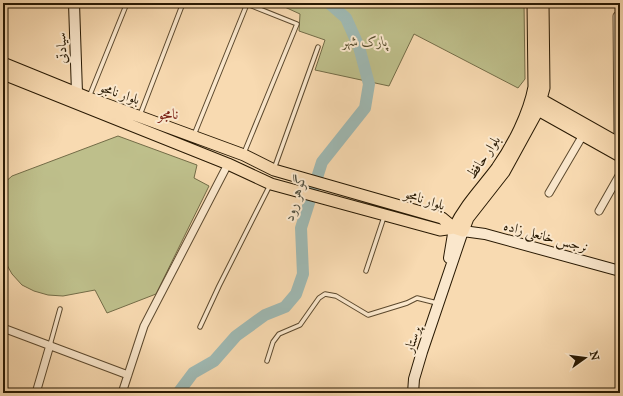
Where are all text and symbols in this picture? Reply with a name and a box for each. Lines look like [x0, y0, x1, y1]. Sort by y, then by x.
street label: سیادتی [52, 32, 71, 64]
park label: پارک شهر [341, 33, 389, 52]
street label: بلوار نامجو [96, 78, 143, 108]
district label: نامجو [156, 105, 178, 123]
street label: بلوار حافظ [463, 132, 504, 182]
water label: گوهر رود [280, 171, 311, 223]
street label: بلوار نامجو [401, 184, 448, 214]
street label: نرجس خانعلی زاده [501, 217, 590, 257]
street label: پرستار [400, 322, 425, 356]
north arrow [565, 338, 605, 378]
text: N [587, 350, 602, 362]

